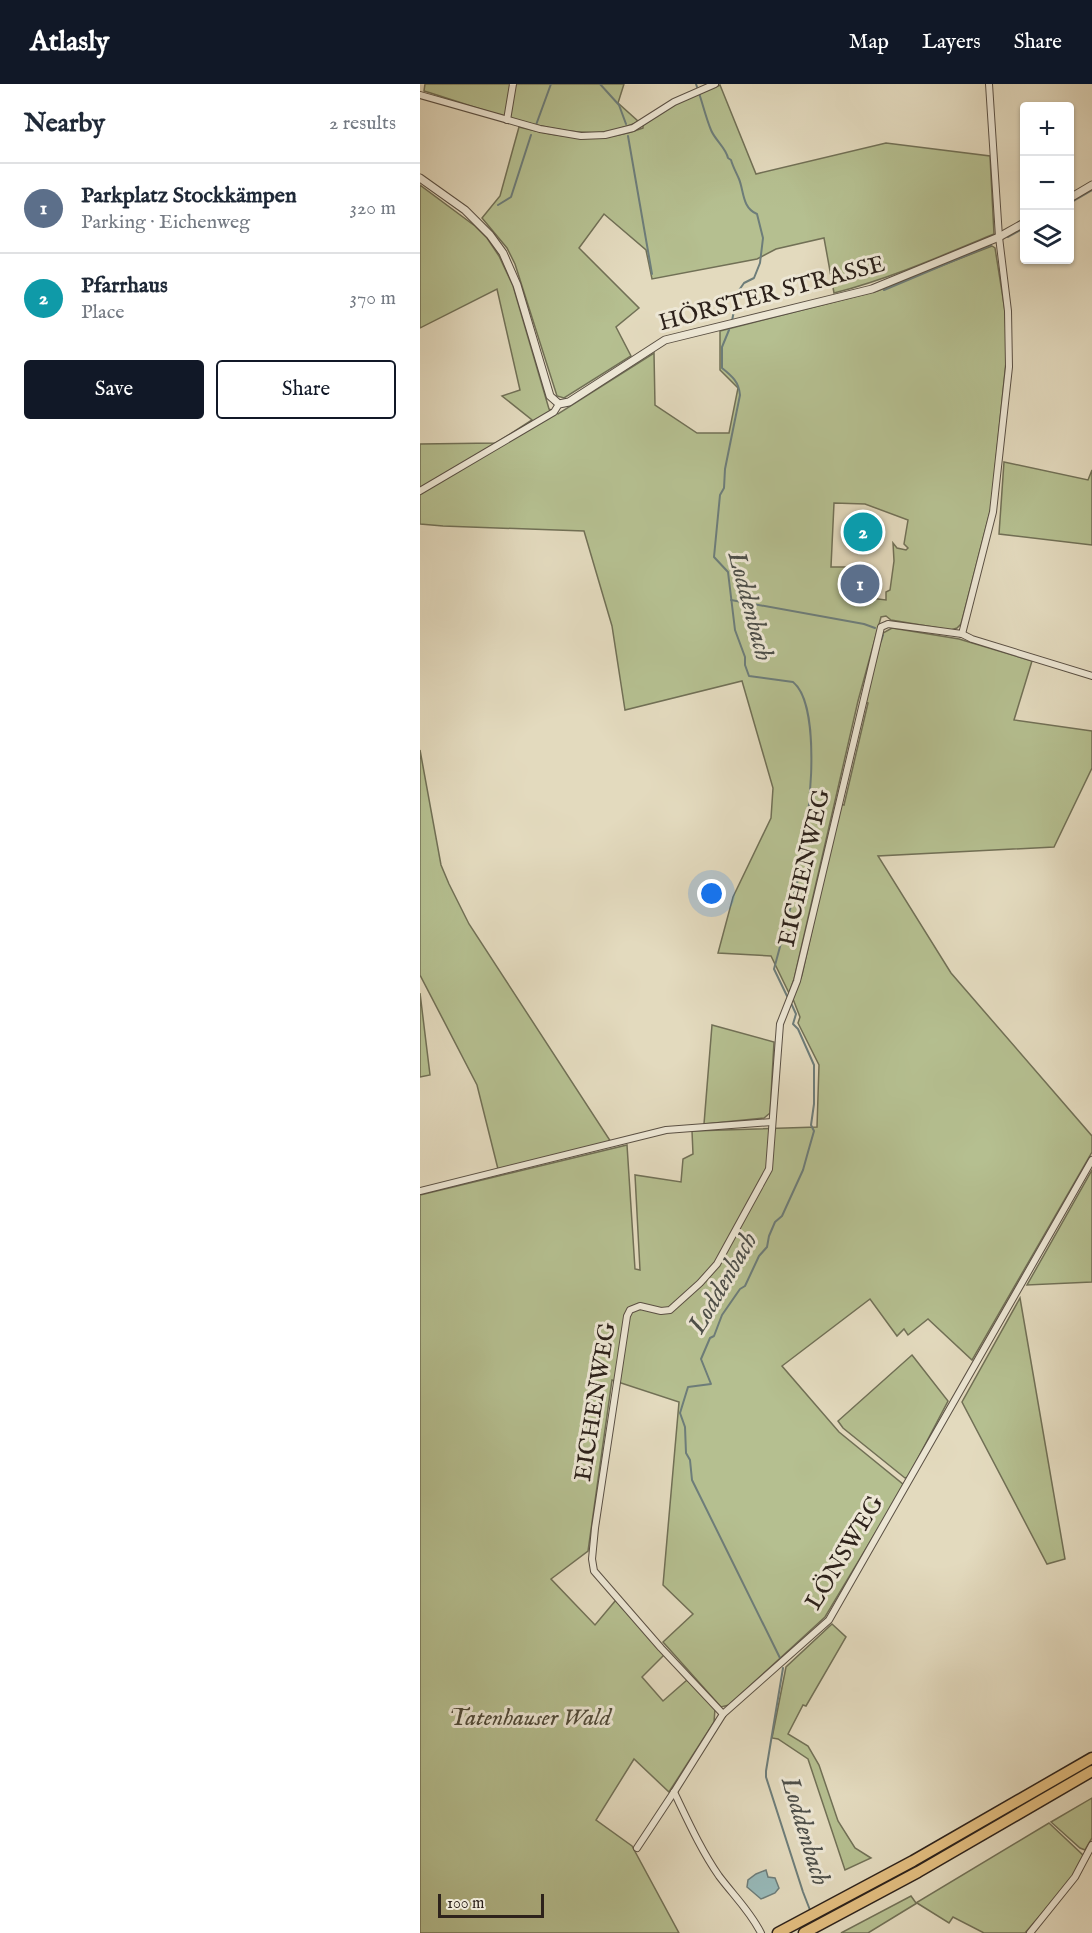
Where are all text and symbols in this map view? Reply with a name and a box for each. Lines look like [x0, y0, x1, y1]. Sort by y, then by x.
text: Atlasly [30, 25, 109, 60]
text: Map [849, 29, 889, 56]
text: Layers [922, 29, 981, 56]
text: Share [1014, 29, 1062, 56]
map controls [1020, 102, 1074, 264]
button: + [1020, 102, 1074, 156]
text: Nearby [24, 107, 105, 140]
text: 2 results [329, 111, 396, 136]
button: − [1020, 156, 1074, 210]
text: Parkplatz Stockkämpen [81, 182, 297, 210]
text: 1 [40, 196, 47, 221]
text: 320 m [350, 196, 396, 221]
text: Parking · Eichenweg [81, 210, 250, 235]
button: layers [1020, 210, 1074, 264]
street label: HÖRSTER STRASSE [655, 249, 889, 339]
text: Pfarrhaus [81, 272, 168, 300]
text: 2 [39, 286, 48, 311]
text: 370 m [350, 286, 396, 311]
text: Place [81, 300, 124, 325]
button: Save [24, 360, 204, 419]
button: Share [216, 360, 396, 419]
pin: 2 [844, 510, 882, 554]
water label: Loddenbach [719, 547, 780, 664]
pin: 1 [840, 562, 880, 606]
street label: EICHENWEG [772, 786, 838, 950]
your location [697, 879, 726, 908]
water label: Loddenbach [680, 1226, 765, 1341]
street label: EICHENWEG [568, 1320, 624, 1484]
street label: LÖNSWEG [799, 1490, 891, 1616]
park label: Tatenhauser Wald [449, 1703, 613, 1734]
water label: Loddenbach [773, 1772, 837, 1889]
scale bar [438, 1891, 544, 1918]
text: 100 m [447, 1894, 484, 1914]

